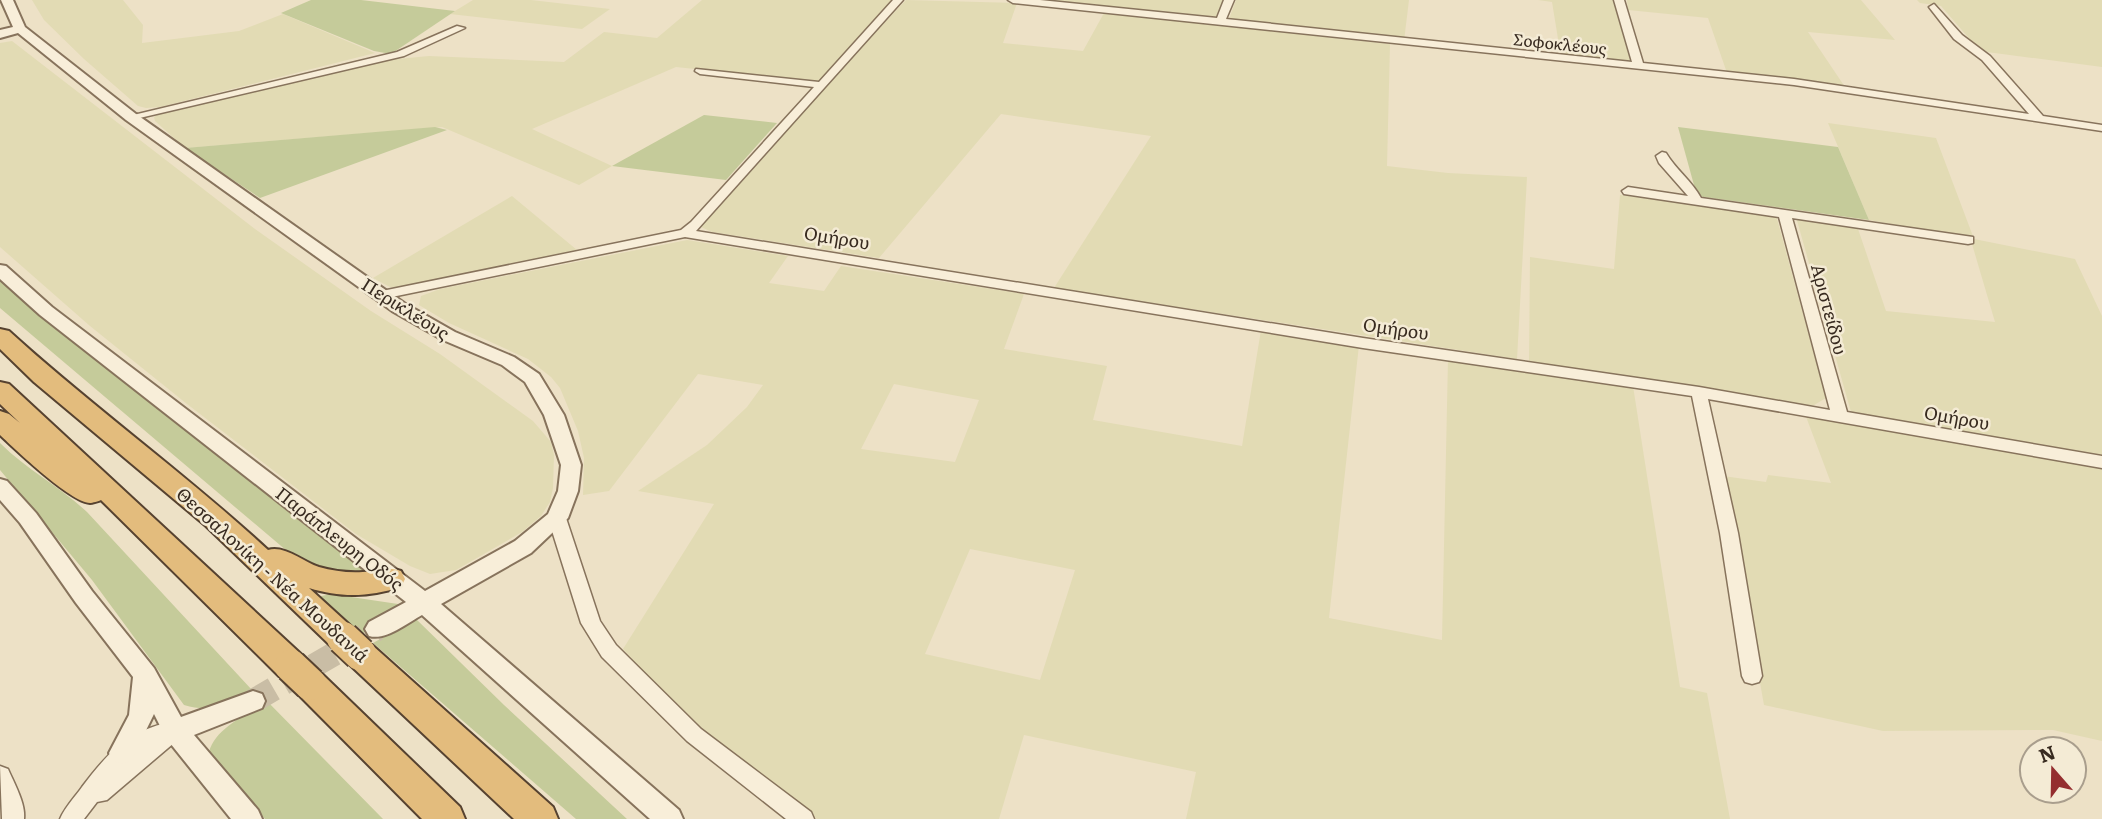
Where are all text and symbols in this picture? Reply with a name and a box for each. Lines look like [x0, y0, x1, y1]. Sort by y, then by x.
street label: Σοφοκλέους [1512, 26, 1608, 60]
street label: Ομήρου [802, 219, 872, 255]
street label: Αριστείδου [1805, 260, 1855, 358]
street label: Περικλέους [357, 270, 455, 346]
street label: Ομήρου [1362, 310, 1430, 346]
street label: Ομήρου [1922, 398, 1992, 436]
street label: Παράπλευρη Οδός [270, 479, 410, 597]
street label: Θεσσαλονίκη - Νέα Μουδανιά [171, 480, 375, 668]
north arrow [2018, 735, 2088, 805]
text: N [2035, 737, 2059, 769]

